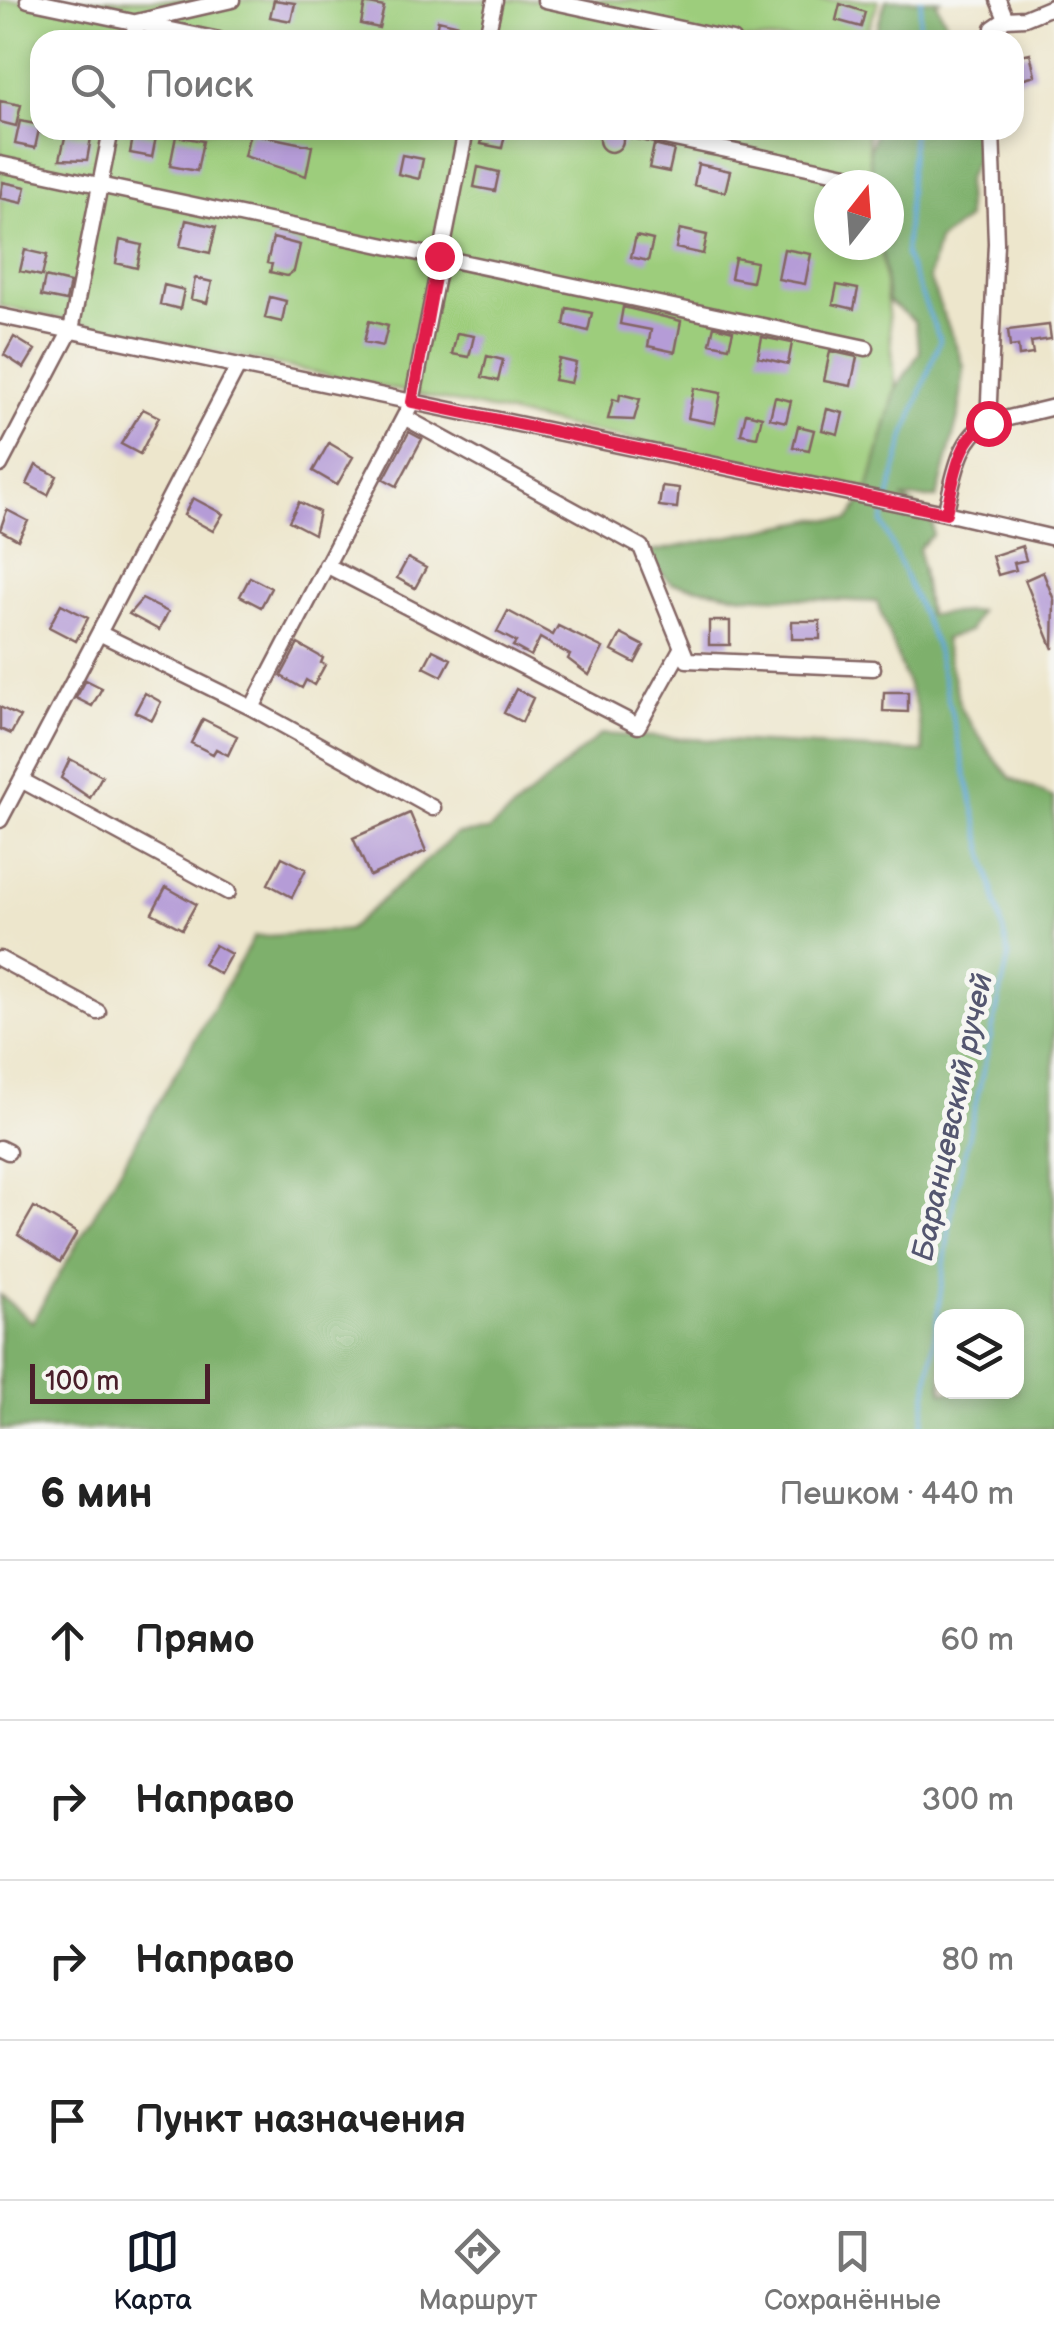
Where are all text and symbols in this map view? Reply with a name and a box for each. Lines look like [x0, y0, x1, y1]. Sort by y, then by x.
search box [30, 30, 1024, 140]
icon: search [65, 58, 120, 113]
text: Поиск [145, 63, 253, 108]
north arrow [814, 170, 904, 260]
route end [417, 234, 463, 280]
route start [966, 401, 1012, 447]
water label: Баранцевский ручей [905, 970, 1001, 1264]
map controls [934, 1309, 1024, 1399]
button: layers [934, 1309, 1024, 1399]
scale bar [30, 1359, 210, 1404]
text: 100 m [45, 1365, 119, 1398]
text: 6 мин [40, 1469, 153, 1520]
text: Пешком · 440 m [779, 1475, 1014, 1514]
icon: ahead [40, 1613, 95, 1668]
text: Прямо [135, 1618, 254, 1663]
text: 60 m [941, 1621, 1014, 1660]
icon: right [40, 1773, 95, 1828]
text: Направо [135, 1778, 294, 1823]
text: 300 m [922, 1781, 1014, 1820]
icon: right [40, 1933, 95, 1988]
text: Направо [135, 1938, 294, 1983]
text: 80 m [941, 1941, 1014, 1980]
icon: arrive [40, 2093, 95, 2148]
text: Пункт назначения [135, 2098, 466, 2143]
tab: Карта [113, 2224, 192, 2317]
tab: Маршрут [418, 2224, 538, 2317]
tab: Сохранённые [764, 2224, 941, 2317]

